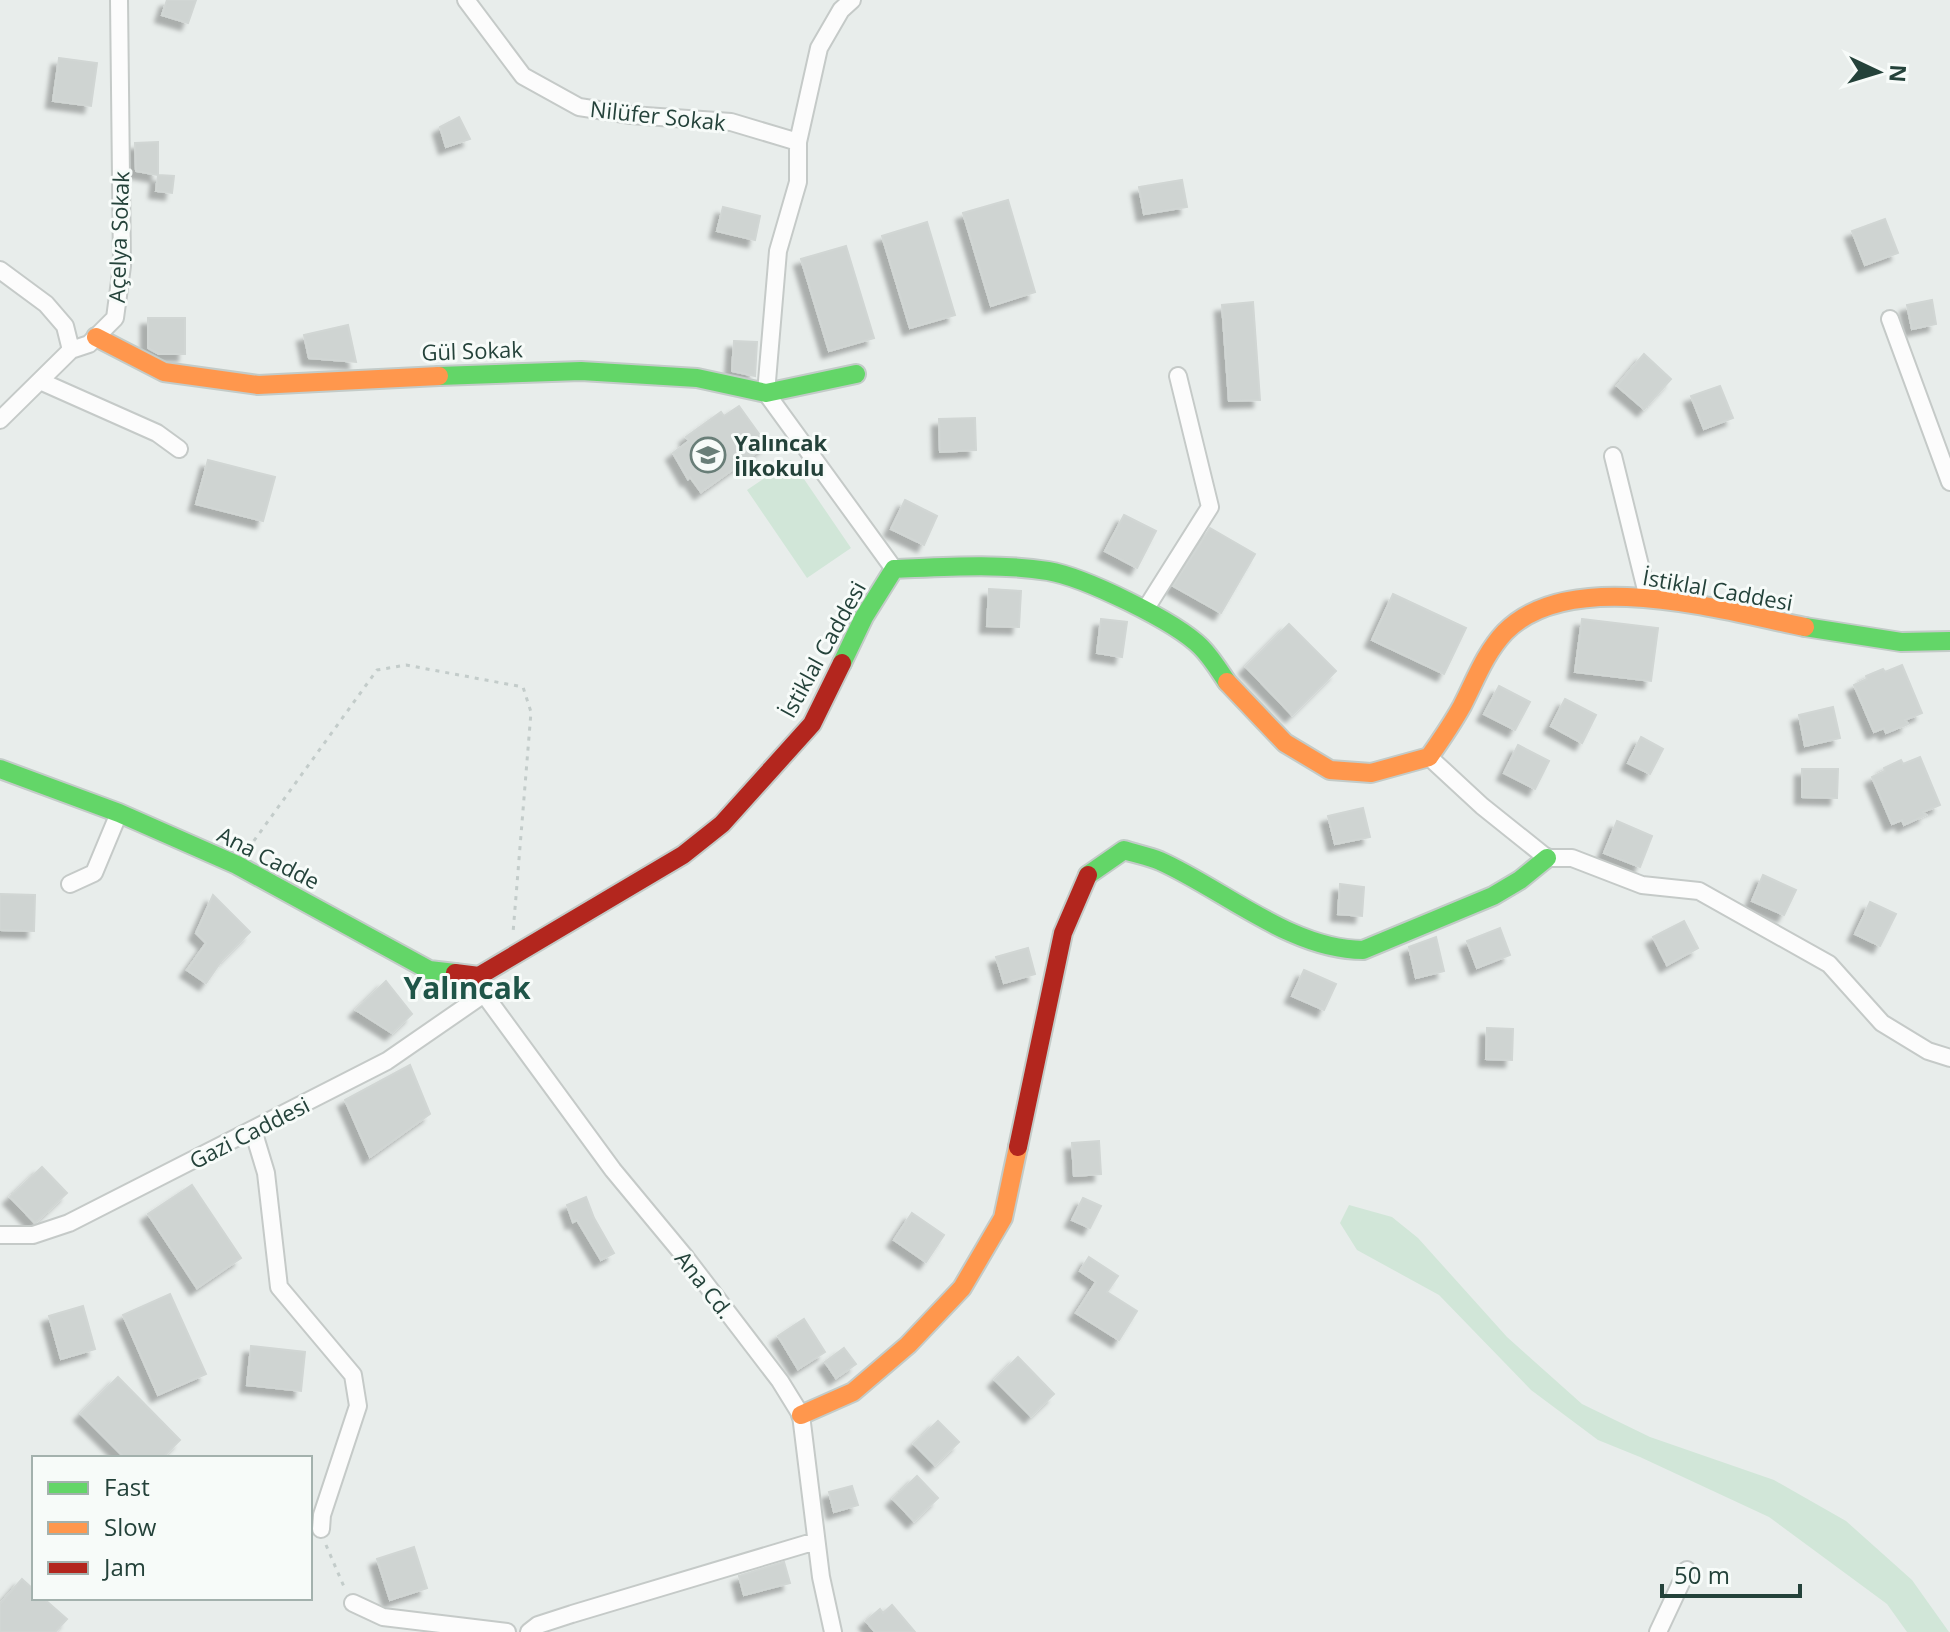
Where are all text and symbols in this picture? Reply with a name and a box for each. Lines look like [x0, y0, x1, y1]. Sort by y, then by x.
north arrow [1838, 32, 1918, 112]
text: N [1883, 63, 1915, 83]
street label: Nilüfer Sokak [589, 93, 728, 137]
street label: Açelya Sokak [101, 170, 135, 303]
street label: Gül Sokak [421, 333, 524, 367]
place label: Yalıncak İlkokulu [734, 427, 828, 482]
school or university icon: Yalıncak İlkokulu [689, 436, 727, 474]
street label: İstiklal Caddesi [1641, 561, 1795, 617]
street label: İstiklal Caddesi [772, 575, 872, 723]
street label: Ana Cadde [213, 819, 325, 895]
district label: Yalıncak [403, 967, 531, 1008]
street label: Gazi Caddesi [184, 1089, 314, 1175]
street label: Ana Cd. [669, 1244, 741, 1324]
legend [32, 1456, 312, 1600]
text: Fast [104, 1470, 150, 1503]
text: Slow [104, 1510, 157, 1543]
scale bar [1662, 1548, 1800, 1598]
text: Jam [102, 1550, 146, 1583]
text: 50 m [1674, 1558, 1730, 1591]

